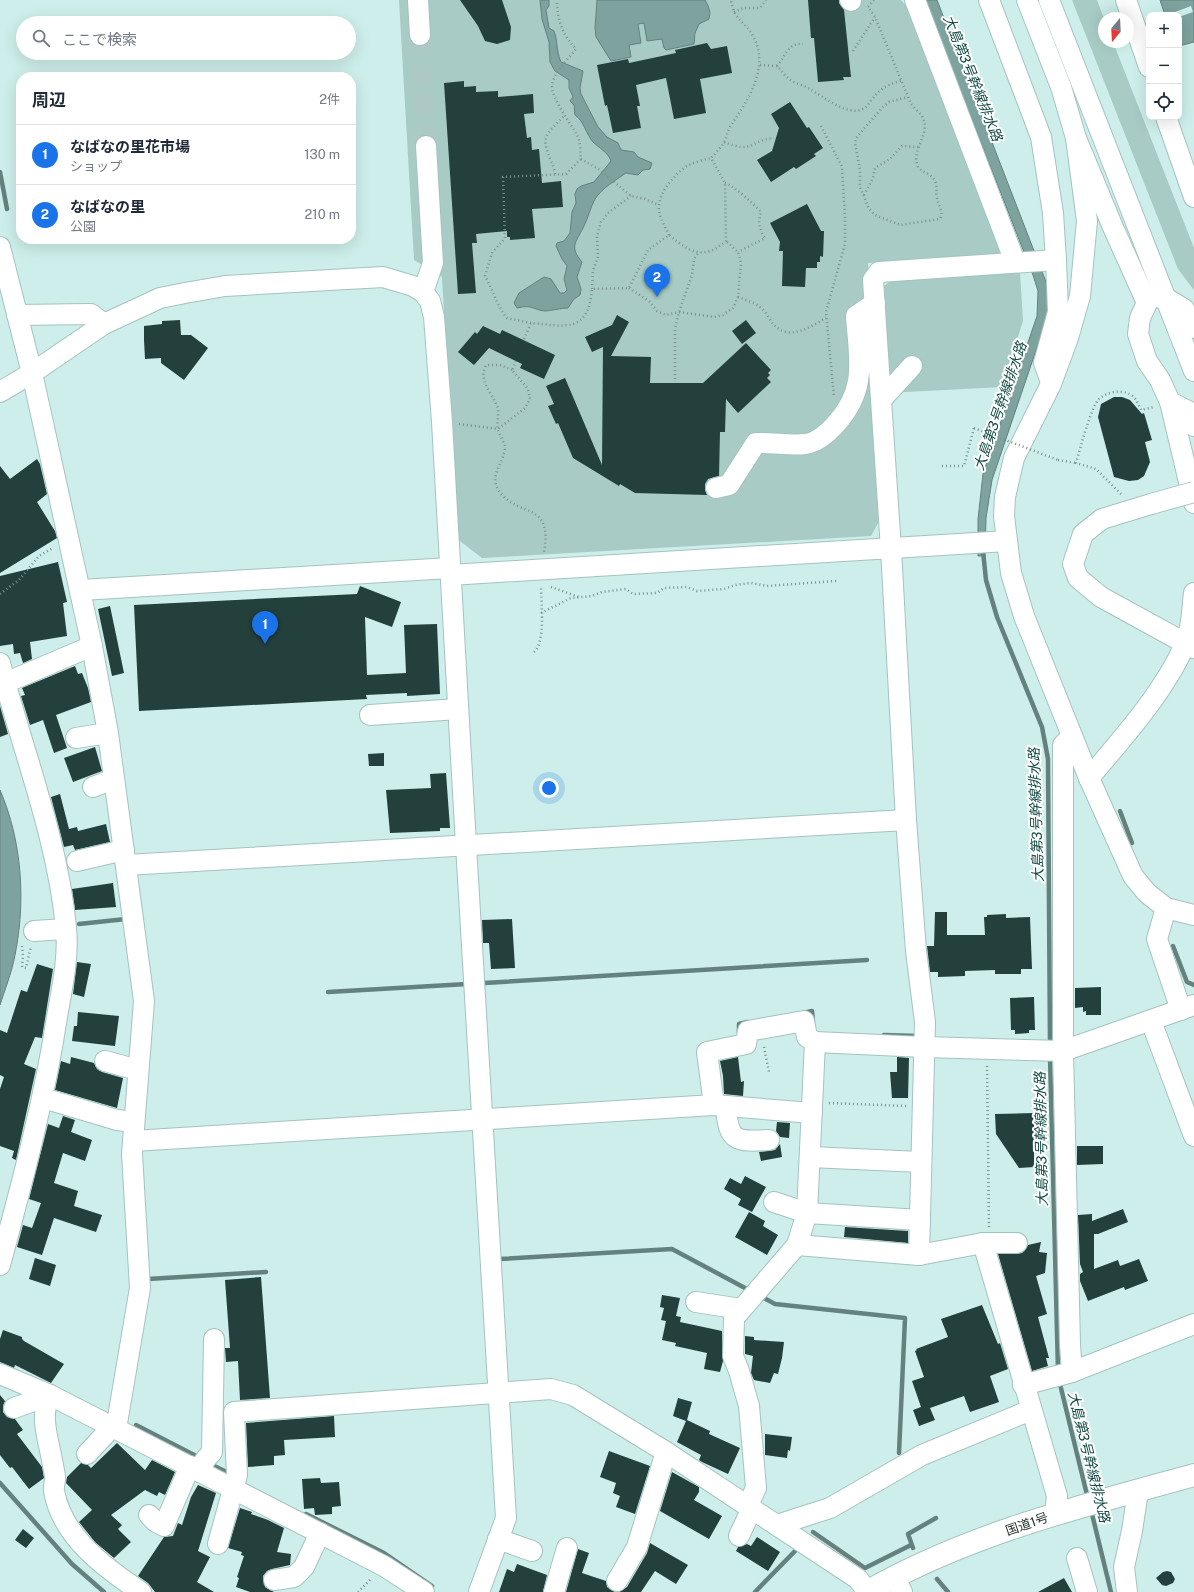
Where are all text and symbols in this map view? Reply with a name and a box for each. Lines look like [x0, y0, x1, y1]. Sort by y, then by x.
north arrow [1098, 12, 1134, 48]
map controls [1146, 12, 1182, 120]
button: + [1146, 12, 1182, 48]
water label: 大島第3号幹線排水路 [940, 13, 1006, 144]
search box [16, 16, 356, 60]
icon: search [30, 27, 52, 49]
text: ここで検索 [62, 31, 137, 48]
button: − [1146, 48, 1182, 84]
button: locate [1146, 84, 1182, 120]
text: 周辺 [32, 90, 66, 110]
text: 2件 [319, 92, 340, 107]
text: なばなの里花市場 [70, 138, 190, 155]
text: 1 [42, 147, 48, 162]
text: 130 m [304, 147, 340, 162]
text: ショップ [70, 159, 122, 174]
text: なばなの里 [70, 198, 145, 215]
text: 2 [41, 207, 49, 222]
text: 210 m [305, 207, 340, 222]
text: 公園 [70, 219, 96, 234]
pin: 2 [644, 264, 670, 297]
water label: 大島第3号幹線排水路 [971, 339, 1030, 472]
pin: 1 [252, 611, 278, 644]
water label: 大島第3号幹線排水路 [1026, 747, 1046, 882]
your location [539, 778, 559, 798]
water label: 大島第3号幹線排水路 [1032, 1071, 1050, 1206]
water label: 大島第3号幹線排水路 [1065, 1390, 1113, 1525]
street label: 国道1号 [1004, 1510, 1050, 1538]

